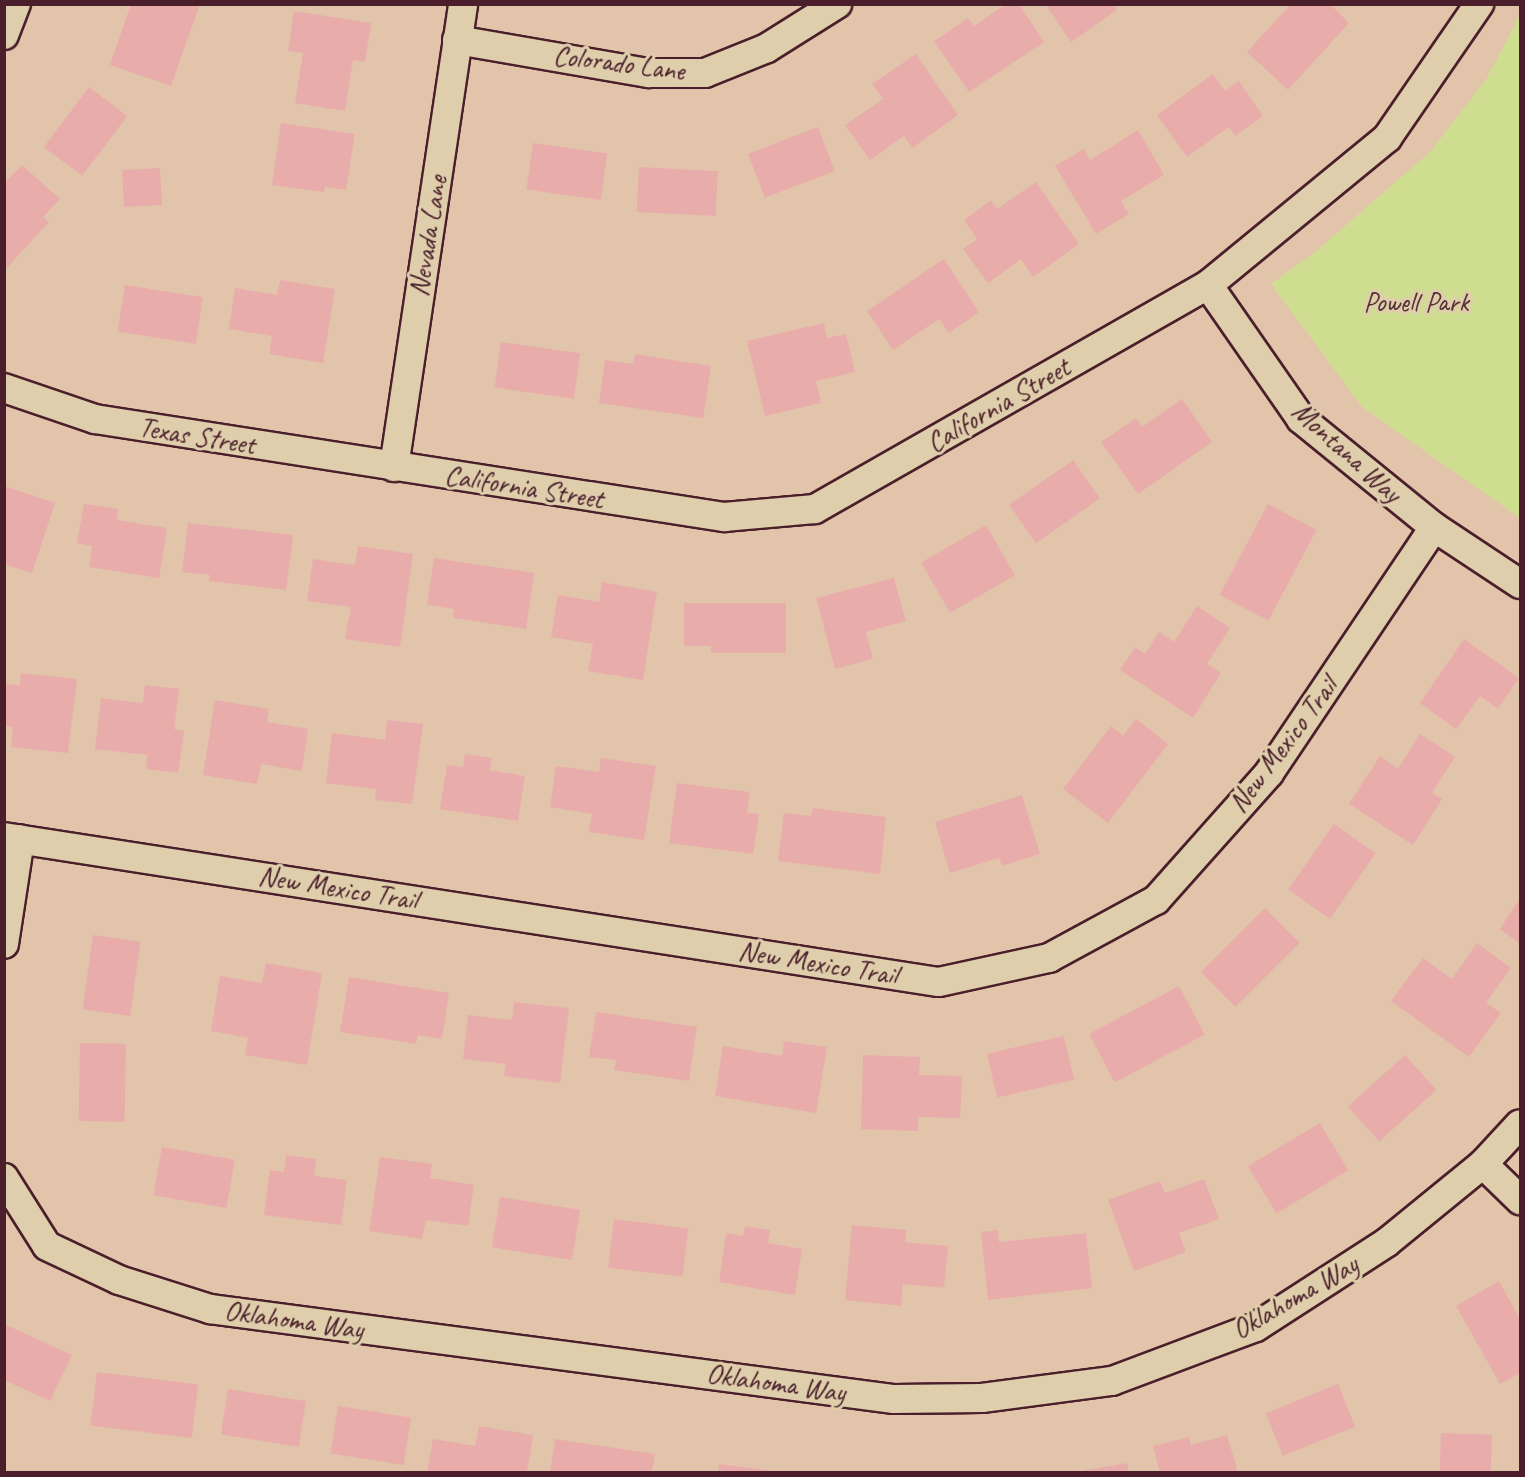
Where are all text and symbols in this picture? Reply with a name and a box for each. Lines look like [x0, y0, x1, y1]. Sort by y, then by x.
street label: Colorado Lane [551, 38, 687, 88]
street label: Nevada Lane [402, 173, 454, 299]
park label: Powell Park [1363, 285, 1469, 319]
street label: California Street [920, 350, 1076, 460]
street label: Montana Way [1285, 394, 1409, 510]
street label: Texas Street [136, 410, 258, 462]
street label: California Street [442, 458, 606, 516]
street label: New Mexico Trail [1221, 671, 1345, 819]
street label: New Mexico Trail [256, 859, 420, 917]
street label: New Mexico Trail [736, 934, 900, 992]
street label: Oklahoma Way [1226, 1248, 1364, 1346]
street label: Oklahoma Way [223, 1294, 365, 1346]
street label: Oklahoma Way [705, 1357, 847, 1409]

